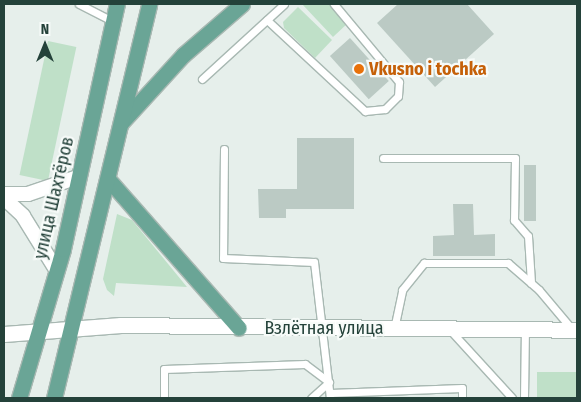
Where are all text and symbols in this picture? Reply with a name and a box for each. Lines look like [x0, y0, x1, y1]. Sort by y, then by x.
north arrow [20, 20, 70, 70]
text: N [41, 21, 49, 38]
place label: Vkusno i tochka [369, 58, 487, 80]
marker: Vkusno i tochka [353, 63, 365, 75]
street label: улица Шахтёров [29, 135, 79, 261]
street label: Взлётная улица [264, 317, 384, 339]

